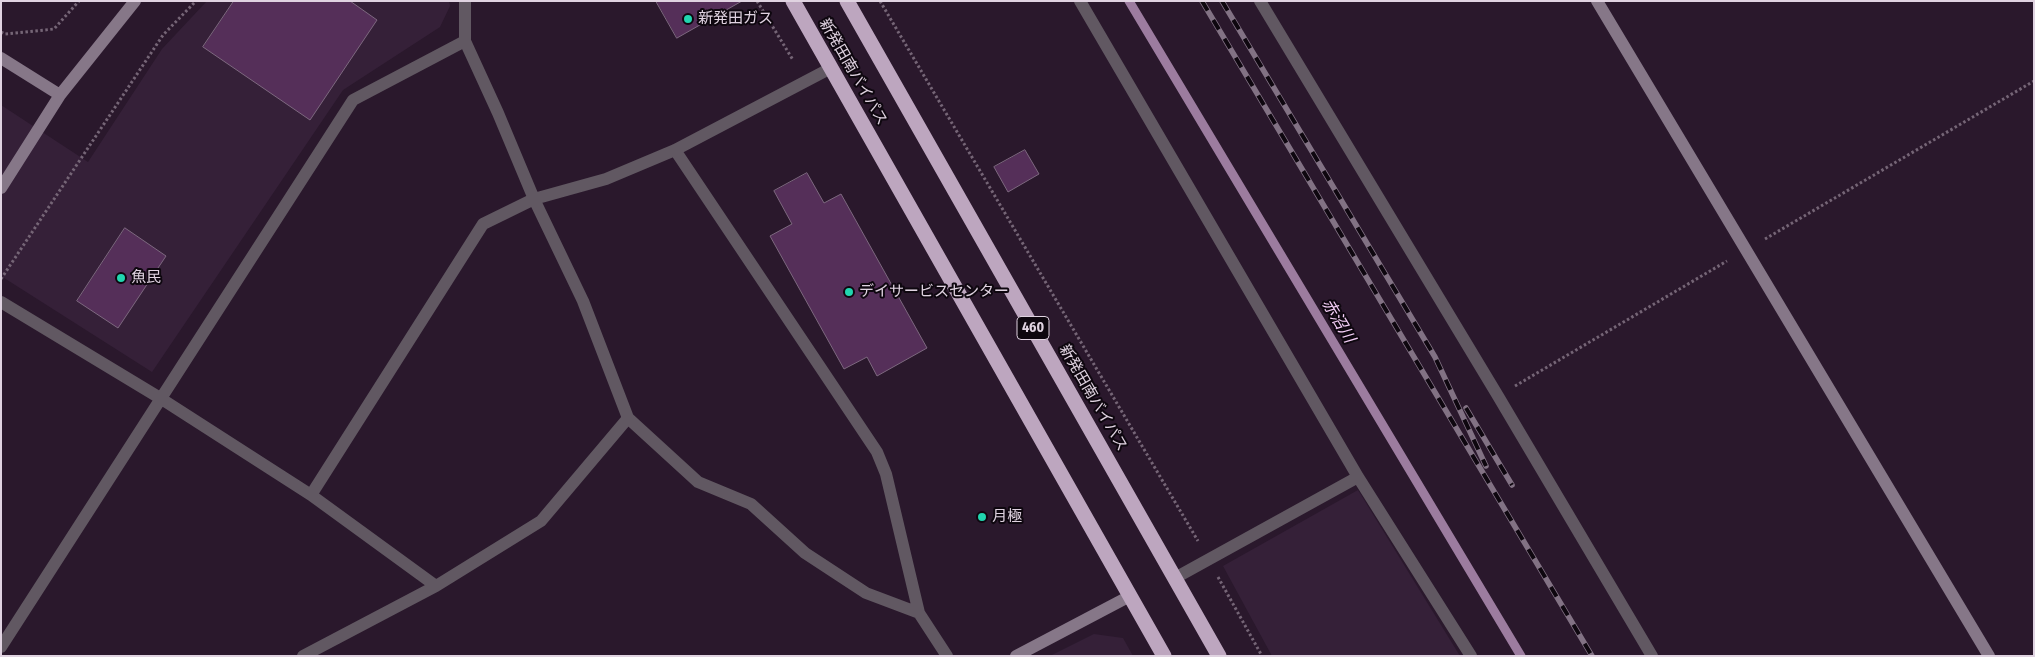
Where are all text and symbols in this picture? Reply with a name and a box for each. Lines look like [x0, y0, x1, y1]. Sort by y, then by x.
place label: 新発田ガス [698, 10, 773, 28]
marker: 新発田ガス [682, 13, 694, 25]
street label: 新発田南バイパス [815, 16, 891, 128]
place label: 魚民 [131, 269, 161, 287]
marker: 魚民 [115, 272, 127, 284]
place label: デイサービスセンター [859, 283, 1009, 301]
marker: デイサービスセンター [843, 286, 855, 298]
water label: 赤沼川 [1317, 295, 1359, 347]
road number: 460 [1017, 316, 1049, 339]
street label: 新発田南バイパス [1055, 342, 1131, 454]
place label: 月極 [992, 508, 1022, 526]
marker: 月極 [976, 511, 988, 523]

